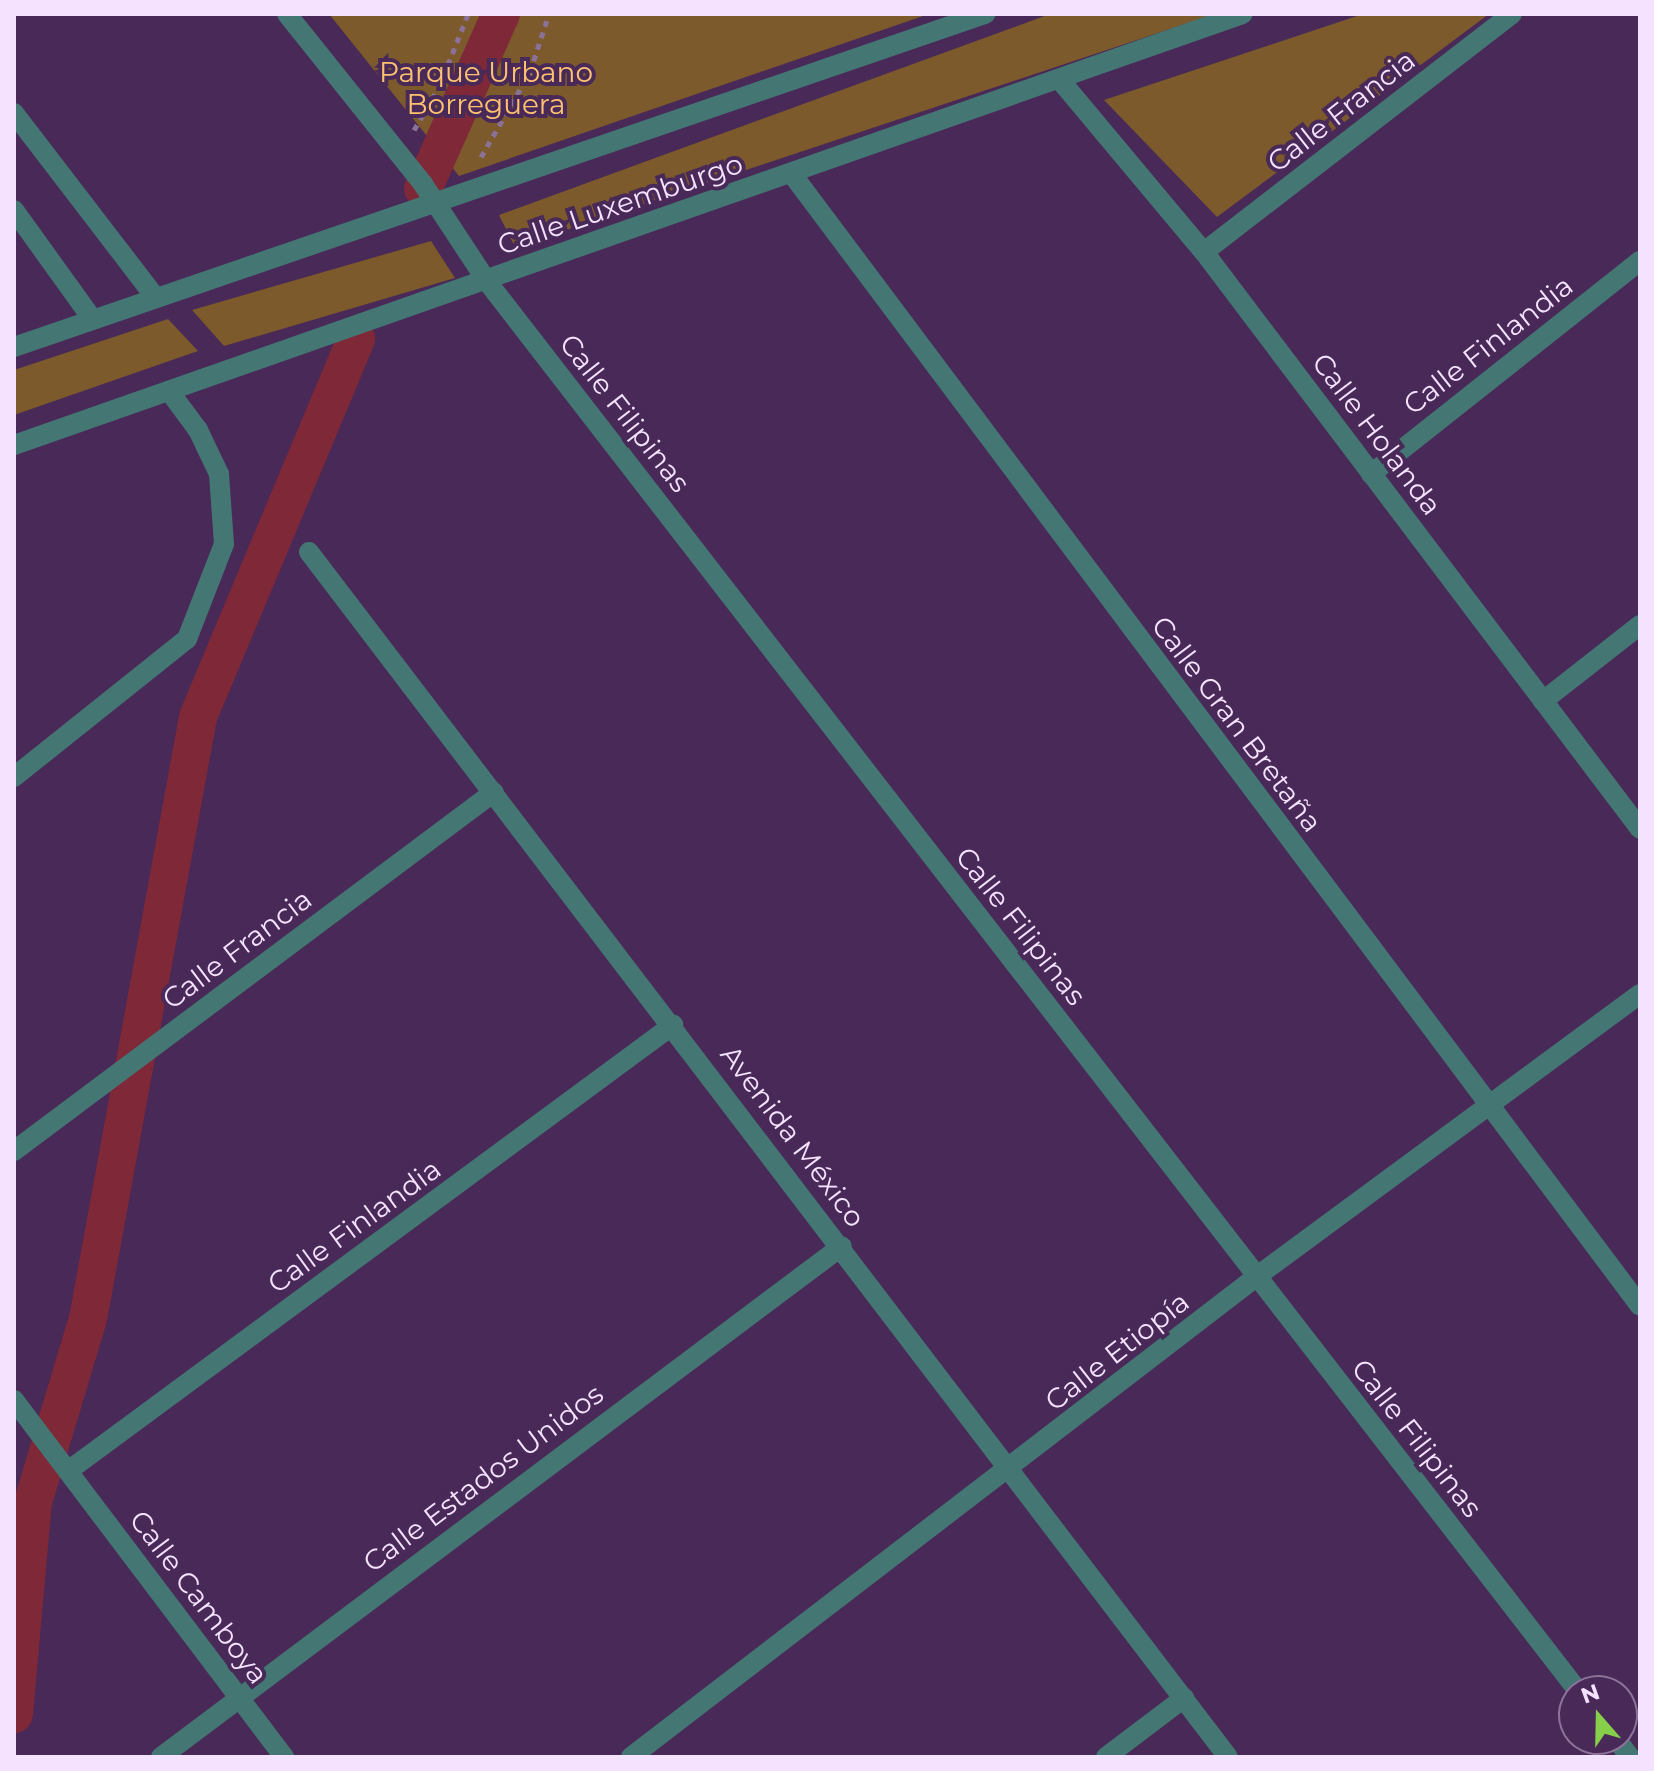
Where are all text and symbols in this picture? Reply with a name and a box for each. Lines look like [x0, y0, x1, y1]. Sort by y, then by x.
street label: Calle Francia [1261, 43, 1421, 179]
park label: Parque Urbano Borreguera [379, 55, 593, 121]
street label: Calle Luxemburgo [493, 146, 747, 262]
street label: Calle Finlandia [1397, 268, 1579, 422]
street label: Calle Filipinas [553, 327, 697, 499]
street label: Calle Holanda [1305, 346, 1449, 522]
street label: Calle Gran Bretaña [1145, 609, 1329, 839]
street label: Calle Filipinas [949, 840, 1093, 1012]
street label: Calle Francia [156, 882, 318, 1016]
street label: Avenida México [714, 1038, 872, 1234]
street label: Calle Finlandia [261, 1152, 447, 1300]
street label: Calle Etiopía [1038, 1284, 1196, 1418]
street label: Calle Filipinas [1345, 1352, 1489, 1524]
street label: Calle Estados Unidos [357, 1377, 609, 1579]
street label: Calle Camboya [123, 1504, 275, 1690]
north arrow [1558, 1675, 1638, 1755]
text: N [1577, 1678, 1603, 1710]

